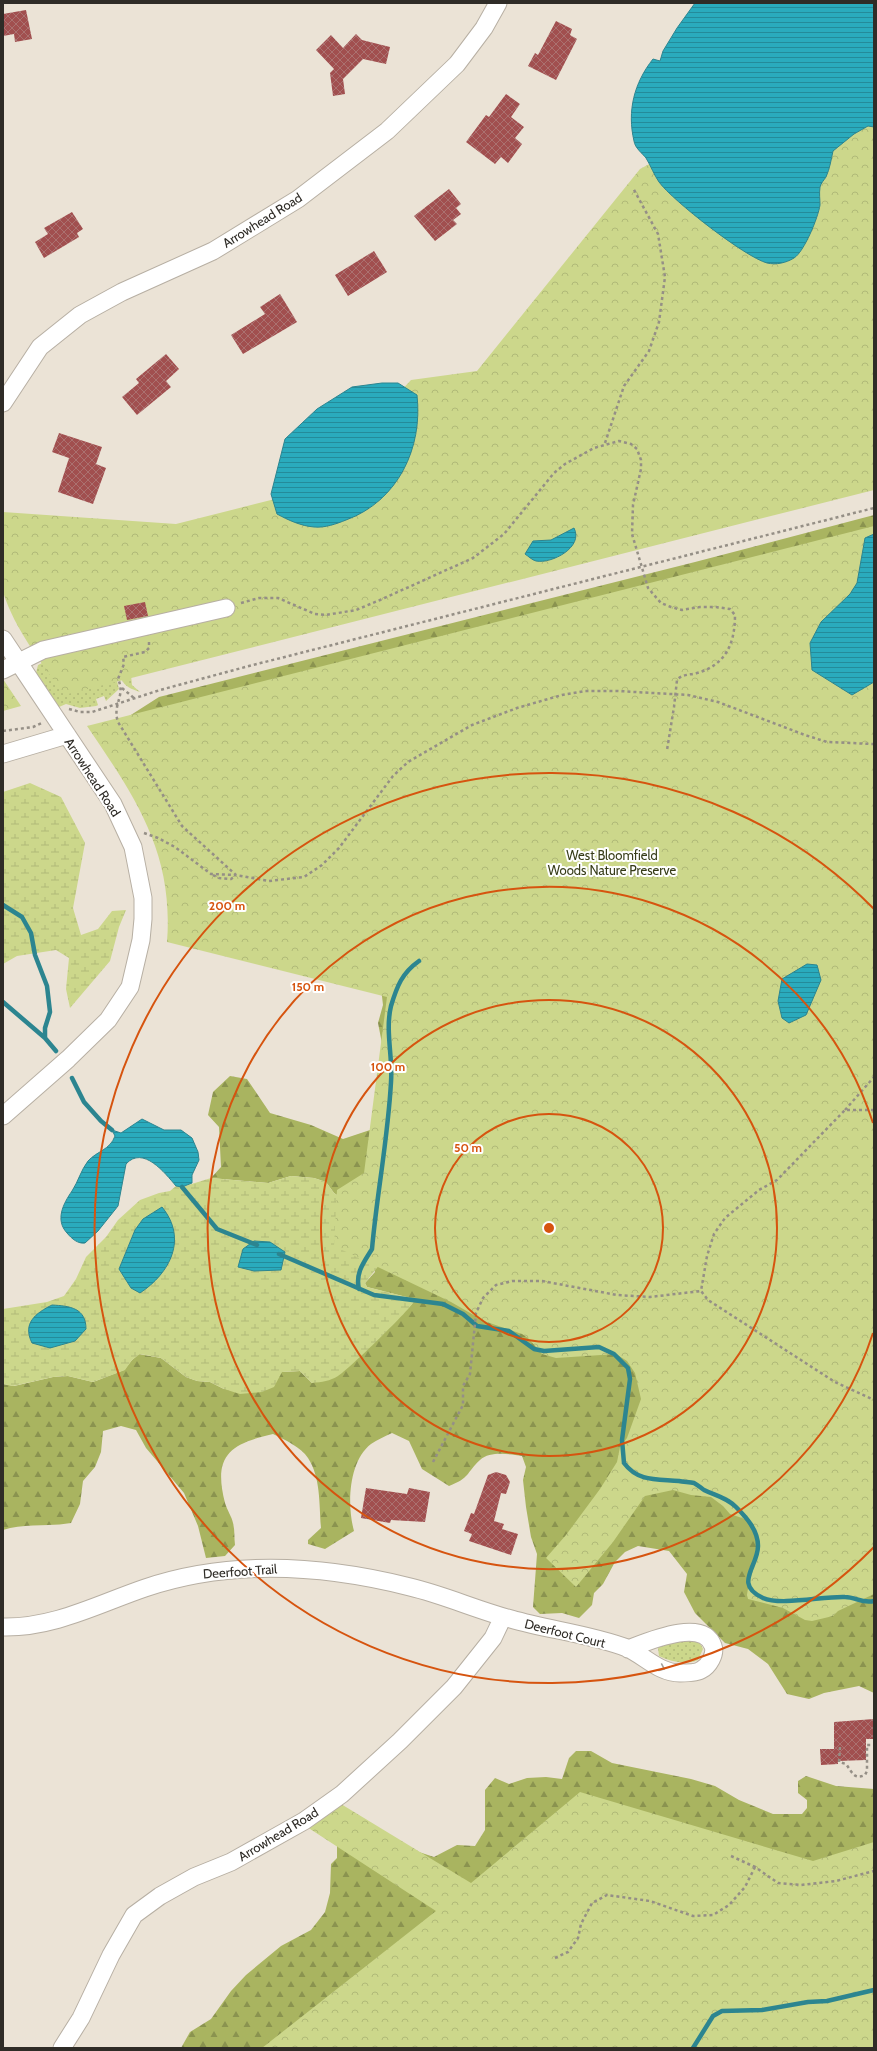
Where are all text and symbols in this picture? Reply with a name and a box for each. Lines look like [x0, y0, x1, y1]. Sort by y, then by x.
street label: Arrowhead Road [219, 189, 305, 251]
street label: Arrowhead Road [62, 735, 124, 819]
park label: West Bloomfield Woods Nature Preserve [548, 847, 677, 878]
text: 200 m [209, 898, 245, 913]
text: 150 m [292, 979, 324, 994]
text: 100 m [371, 1059, 405, 1074]
text: 50 m [454, 1140, 482, 1155]
centre of rings [542, 1221, 556, 1235]
street label: Deerfoot Trail [202, 1560, 278, 1582]
street label: Deerfoot Court [523, 1615, 608, 1651]
one-way arrow [658, 1663, 665, 1671]
street label: Arrowhead Road [235, 1804, 321, 1864]

